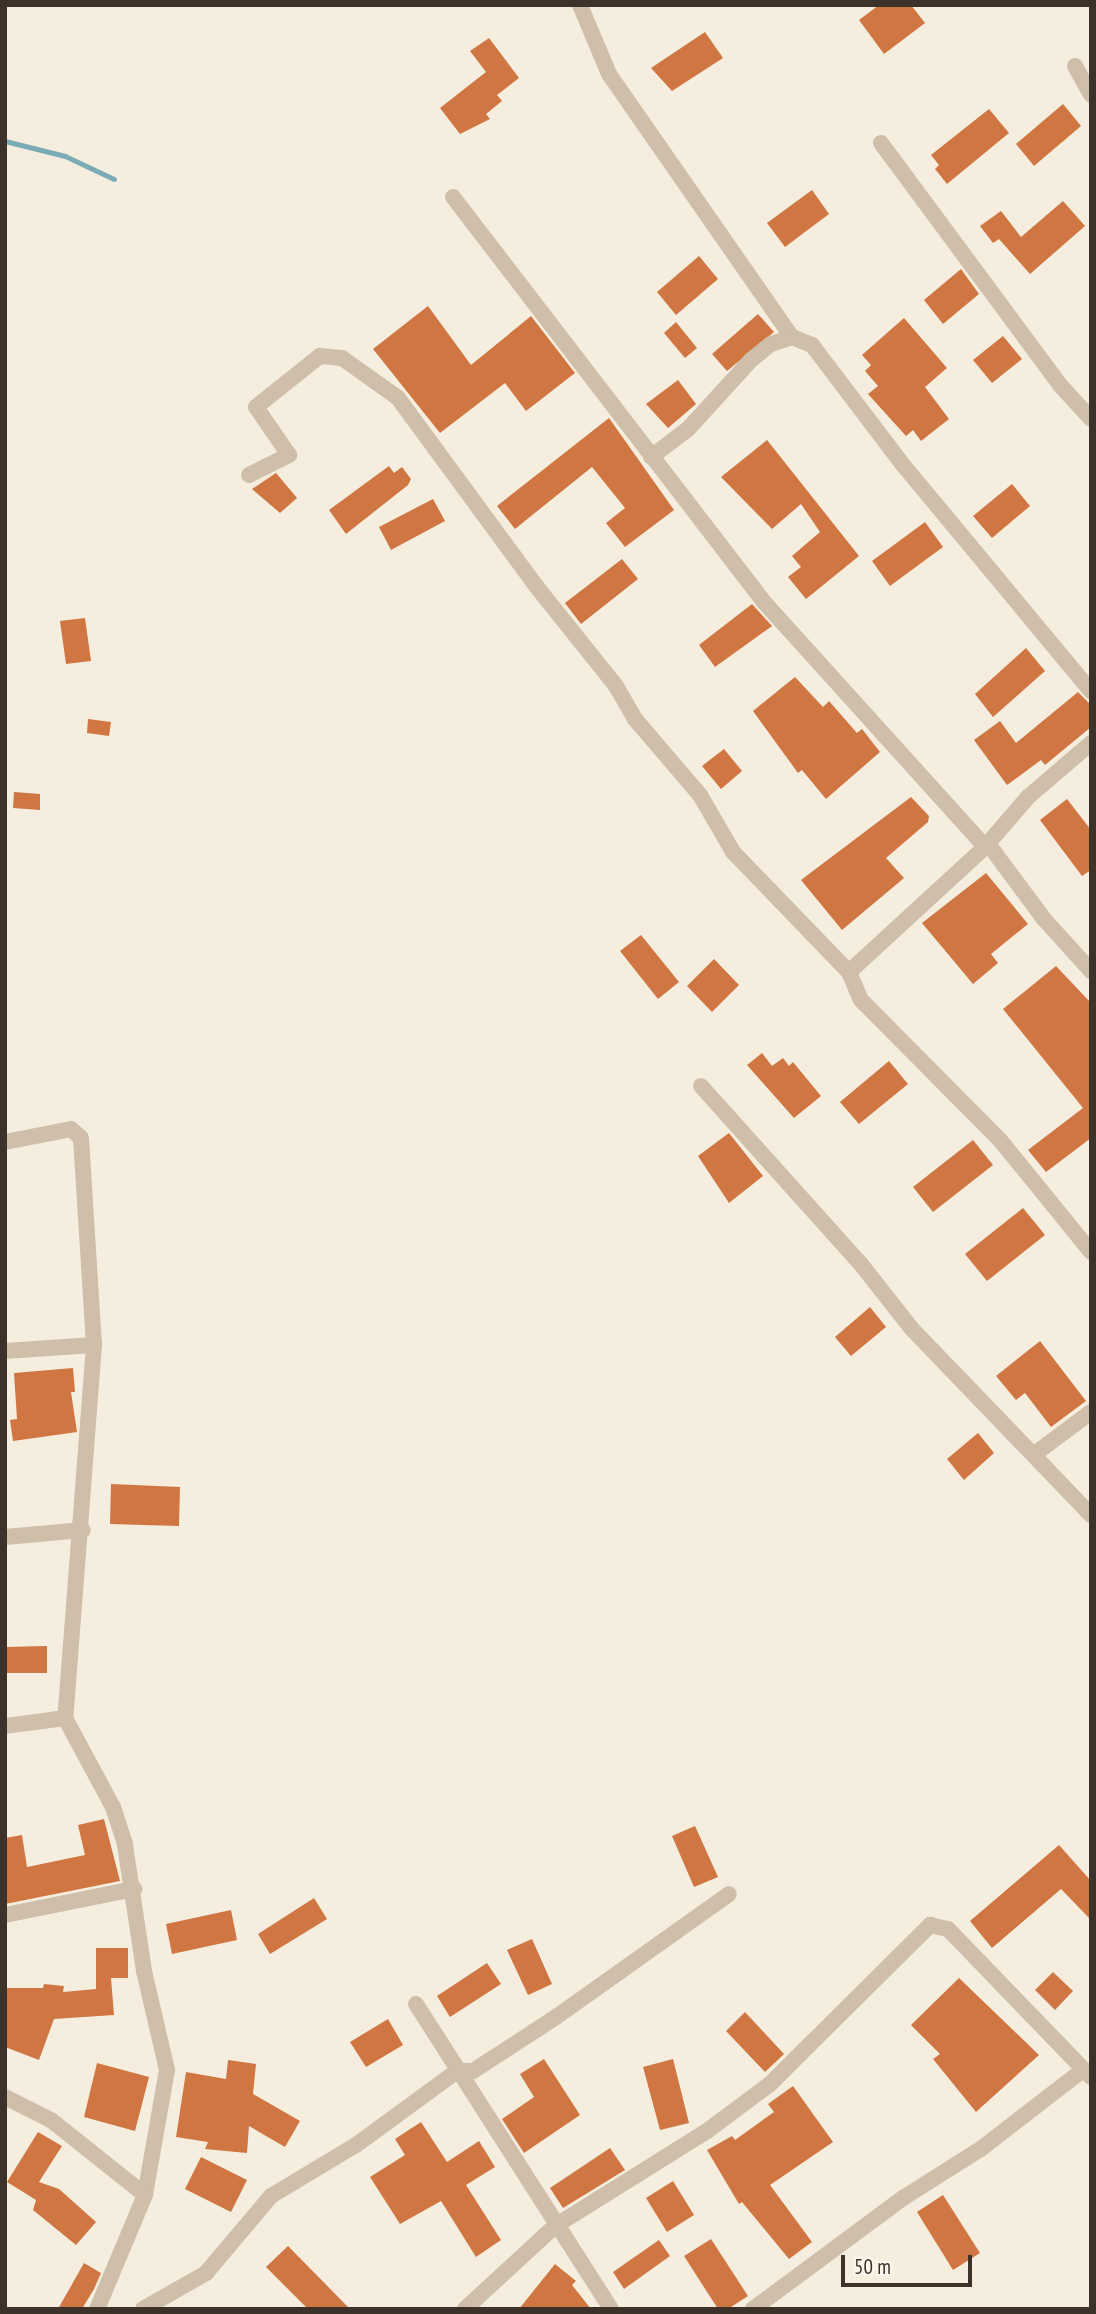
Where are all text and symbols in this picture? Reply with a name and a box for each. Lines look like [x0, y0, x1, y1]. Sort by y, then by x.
scale bar [844, 2240, 975, 2284]
text: 50 m [854, 2253, 891, 2280]

